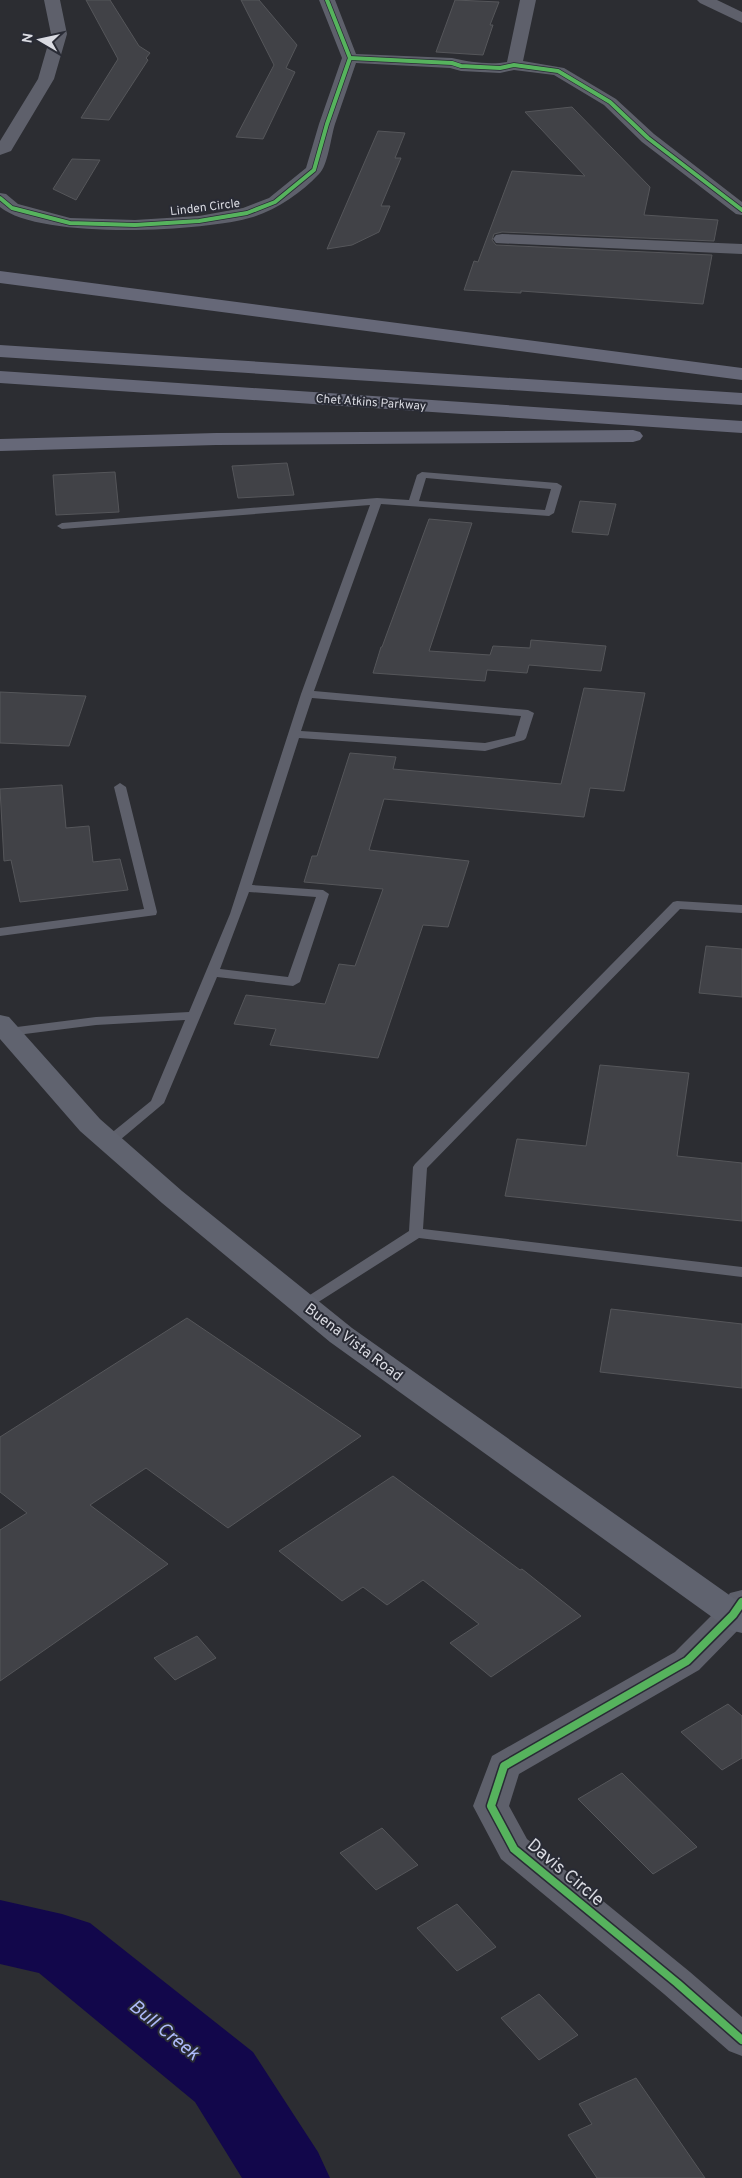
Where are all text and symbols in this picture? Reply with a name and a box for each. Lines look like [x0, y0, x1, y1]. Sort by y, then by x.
north arrow [15, 15, 65, 65]
text: N [19, 32, 38, 45]
street label: Linden Circle [169, 196, 241, 220]
street label: Chet Atkins Parkway [315, 391, 427, 415]
street label: Buena Vista Road [300, 1300, 406, 1386]
street label: Davis Circle [522, 1834, 608, 1912]
water label: Bull Creek [124, 1995, 204, 2067]

